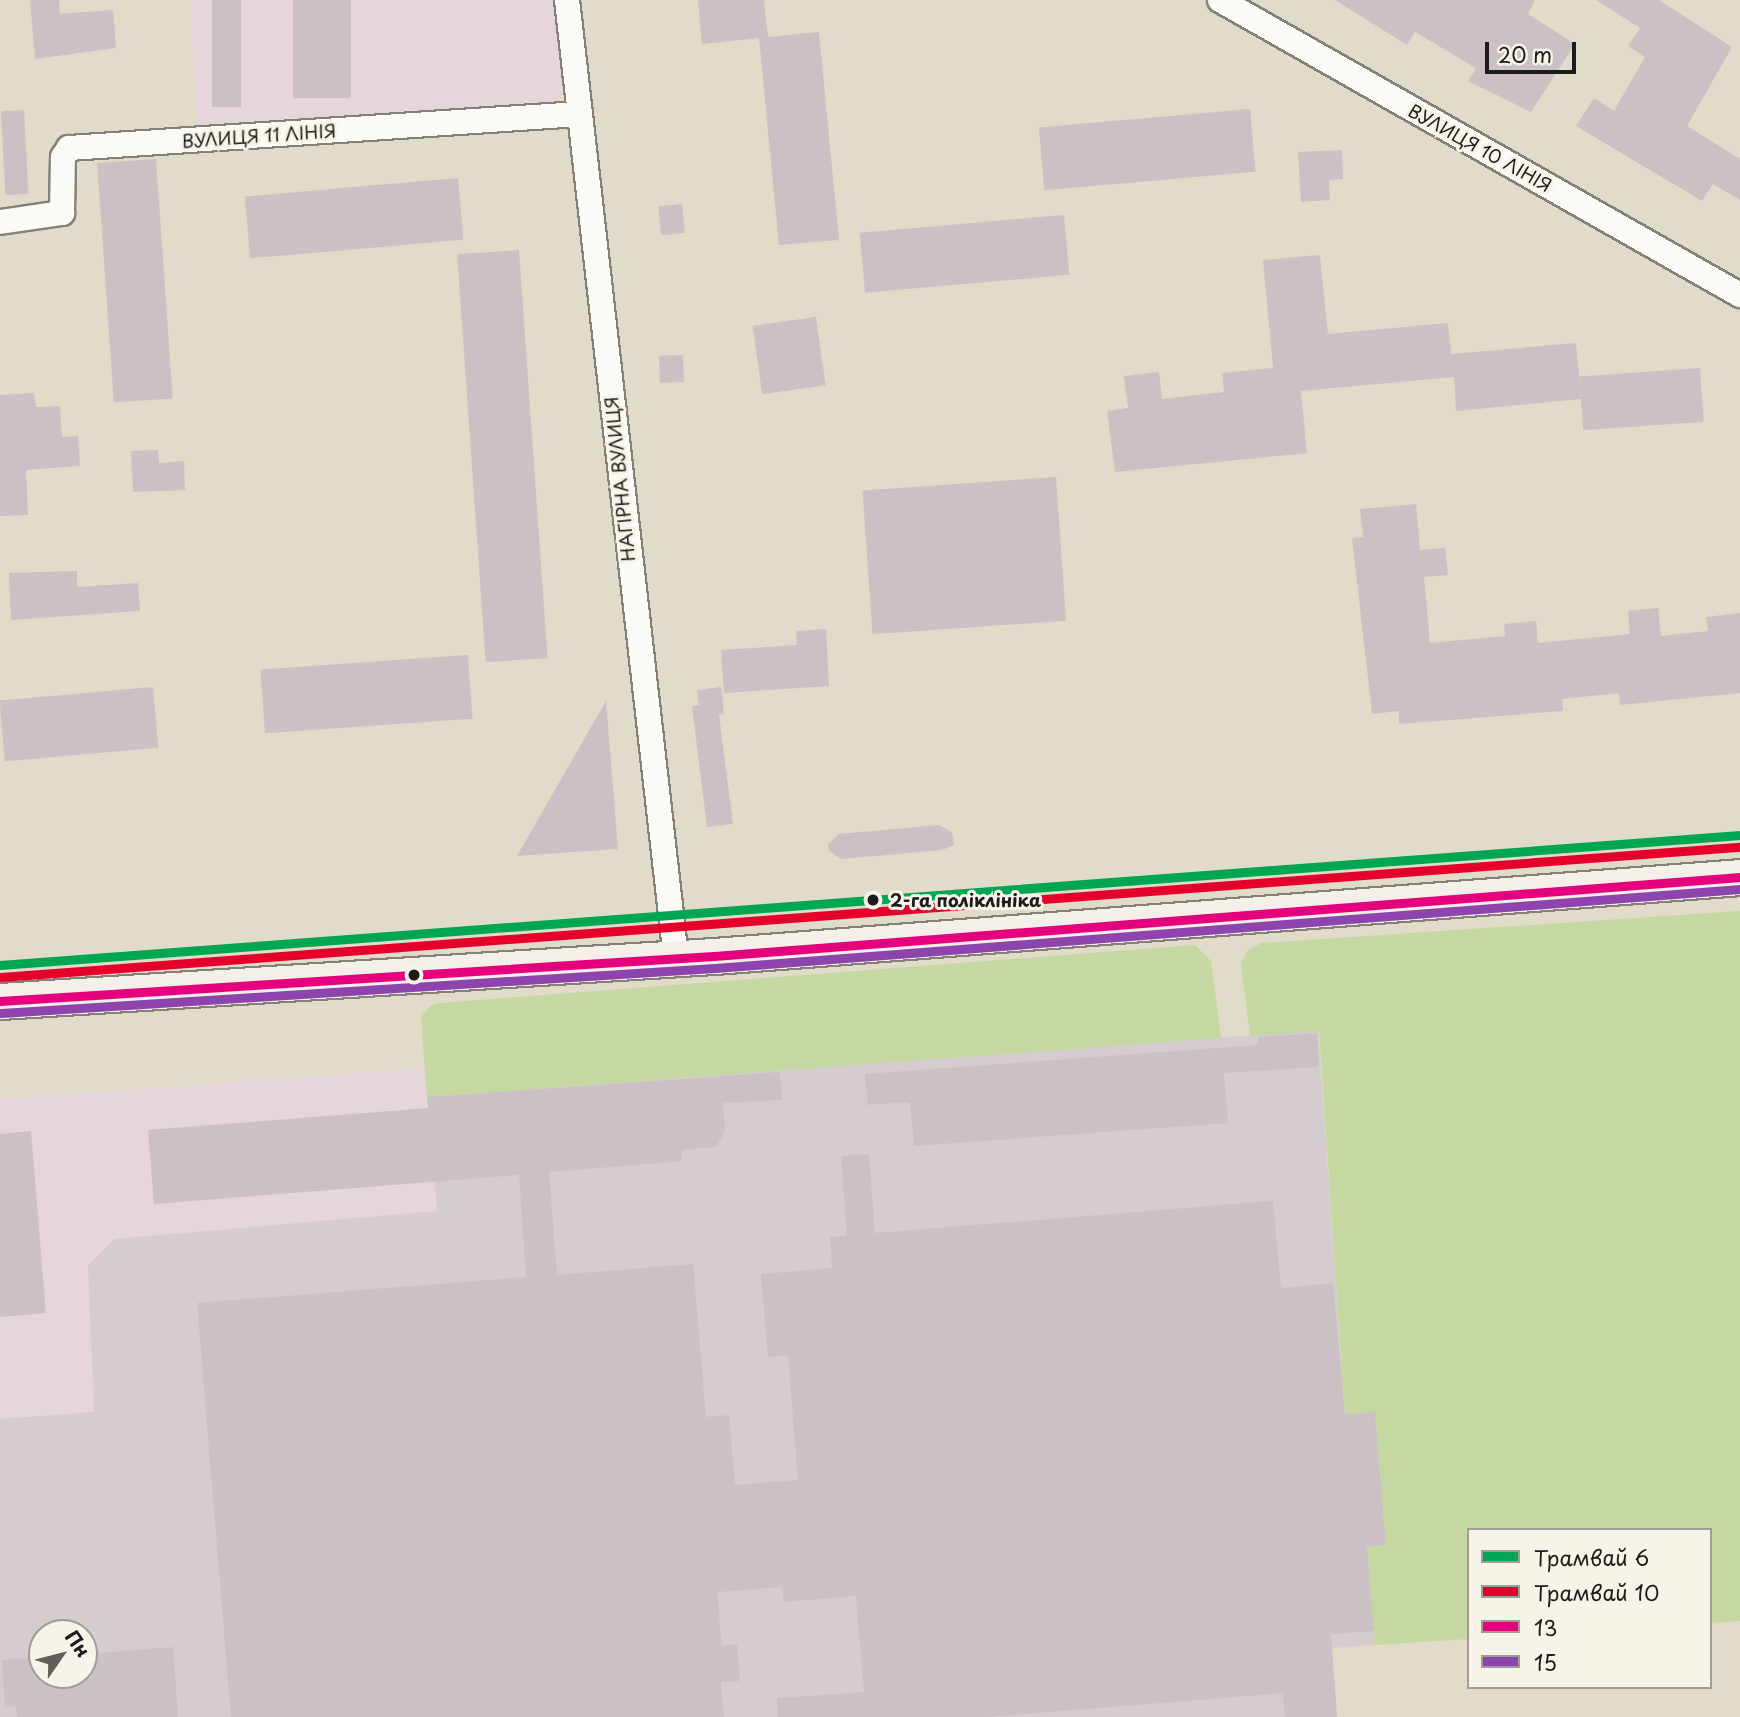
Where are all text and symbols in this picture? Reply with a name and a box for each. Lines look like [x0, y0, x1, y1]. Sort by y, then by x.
scale bar [1488, 28, 1579, 72]
text: 20 m [1498, 38, 1552, 70]
street label: ВУЛИЦЯ 10 ЛІНІЯ [1404, 99, 1556, 197]
street label: ВУЛИЦЯ 11 ЛІНІЯ [181, 120, 337, 152]
street label: НАГІРНА ВУЛИЦЯ [601, 395, 639, 563]
marker: 2-га поліклініка [862, 889, 884, 911]
place label: 2-га поліклініка [890, 889, 1042, 911]
unlabelled marker [407, 968, 421, 982]
legend [1467, 1528, 1712, 1689]
text: Трамвай 6 [1534, 1541, 1649, 1573]
text: Трамвай 10 [1534, 1576, 1659, 1608]
text: 13 [1534, 1611, 1557, 1643]
north arrow [28, 1619, 98, 1689]
text: Пн [59, 1624, 98, 1662]
text: 15 [1534, 1646, 1557, 1678]

